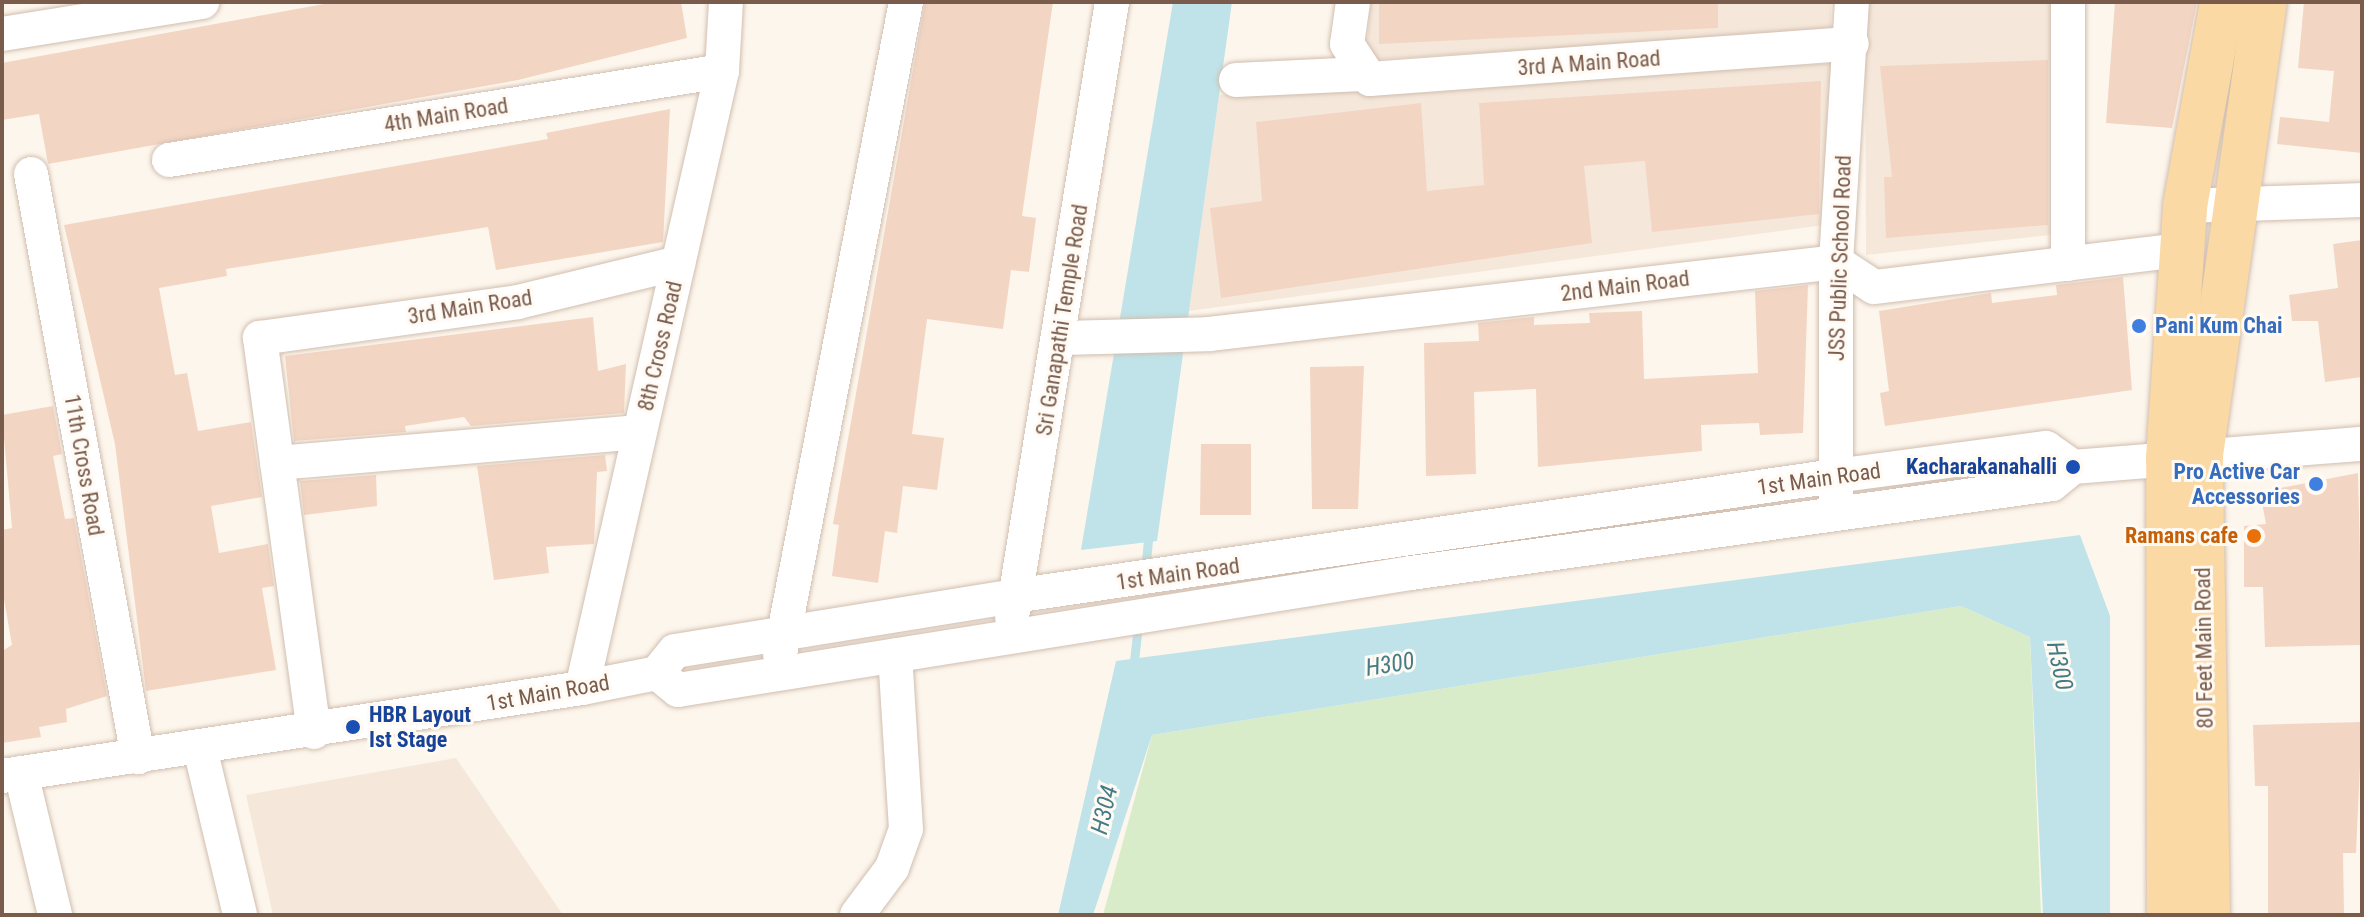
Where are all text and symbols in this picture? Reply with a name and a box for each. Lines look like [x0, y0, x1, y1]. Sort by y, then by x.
street label: 3rd A Main Road [1517, 45, 1661, 81]
street label: 4th Main Road [382, 92, 510, 138]
street label: JSS Public School Road [1823, 155, 1857, 361]
street label: Sri Ganapathi Temple Road [1031, 202, 1093, 438]
street label: 2nd Main Road [1559, 265, 1691, 307]
street label: 8th Cross Road [632, 279, 688, 413]
street label: 3rd Main Road [406, 284, 534, 330]
place label: Pani Kum Chai [2155, 313, 2283, 339]
marker: Pani Kum Chai [2130, 317, 2148, 335]
street label: 11th Cross Road [59, 392, 109, 538]
place label: Kacharakanahalli [1906, 454, 2057, 480]
street label: 1st Main Road [1756, 457, 1882, 501]
marker: Kacharakanahalli [2064, 458, 2082, 476]
place label: Pro Active Car Accessories [2174, 458, 2300, 510]
marker: Pro Active Car Accessories [2307, 475, 2325, 493]
place label: Ramans cafe [2125, 523, 2238, 549]
marker: Ramans cafe [2245, 527, 2263, 545]
street label: 1st Main Road [1115, 552, 1241, 596]
street label: 80 Feet Main Road [2189, 567, 2219, 729]
water label: H300 [2040, 639, 2078, 693]
water label: H300 [1364, 647, 1416, 683]
street label: 1st Main Road [484, 669, 612, 717]
place label: HBR Layout Ist Stage [369, 701, 471, 752]
marker: HBR Layout Ist Stage [344, 718, 362, 736]
water label: H304 [1085, 783, 1125, 837]

